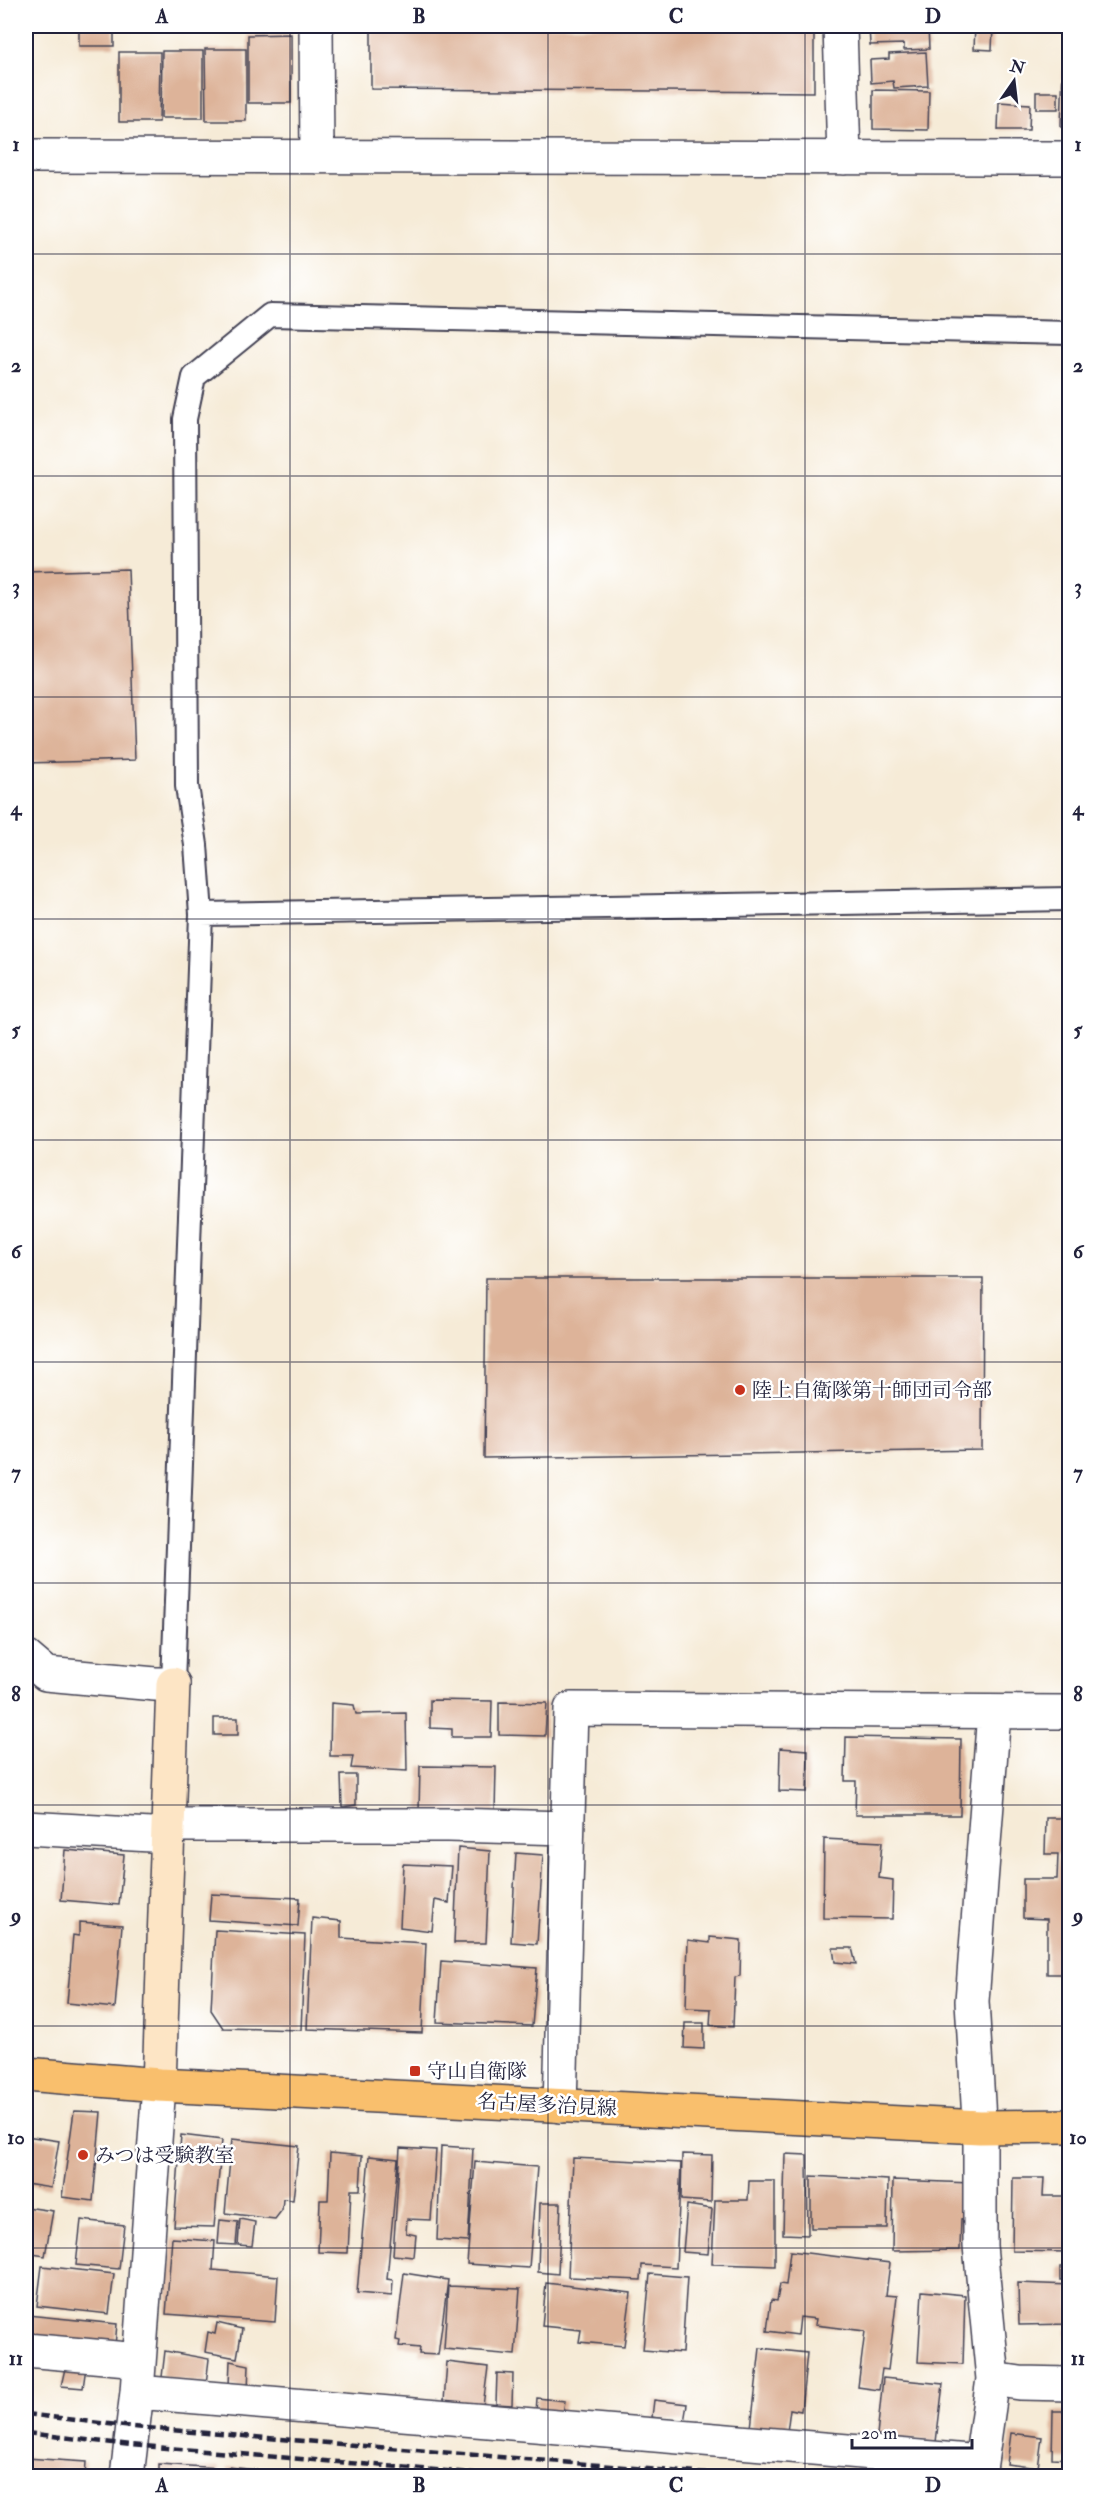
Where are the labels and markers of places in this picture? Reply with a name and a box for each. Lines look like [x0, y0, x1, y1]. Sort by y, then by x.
place label: 陸上自衛隊第十師団司令部 [752, 1378, 992, 1403]
marker: 陸上自衛隊第十師団司令部 [733, 1383, 747, 1397]
place label: 守山自衛隊 [427, 2059, 527, 2084]
marker: 守山自衛隊 [408, 2064, 422, 2078]
place label: みつは受験教室 [95, 2143, 235, 2168]
marker: みつは受験教室 [76, 2148, 90, 2162]

